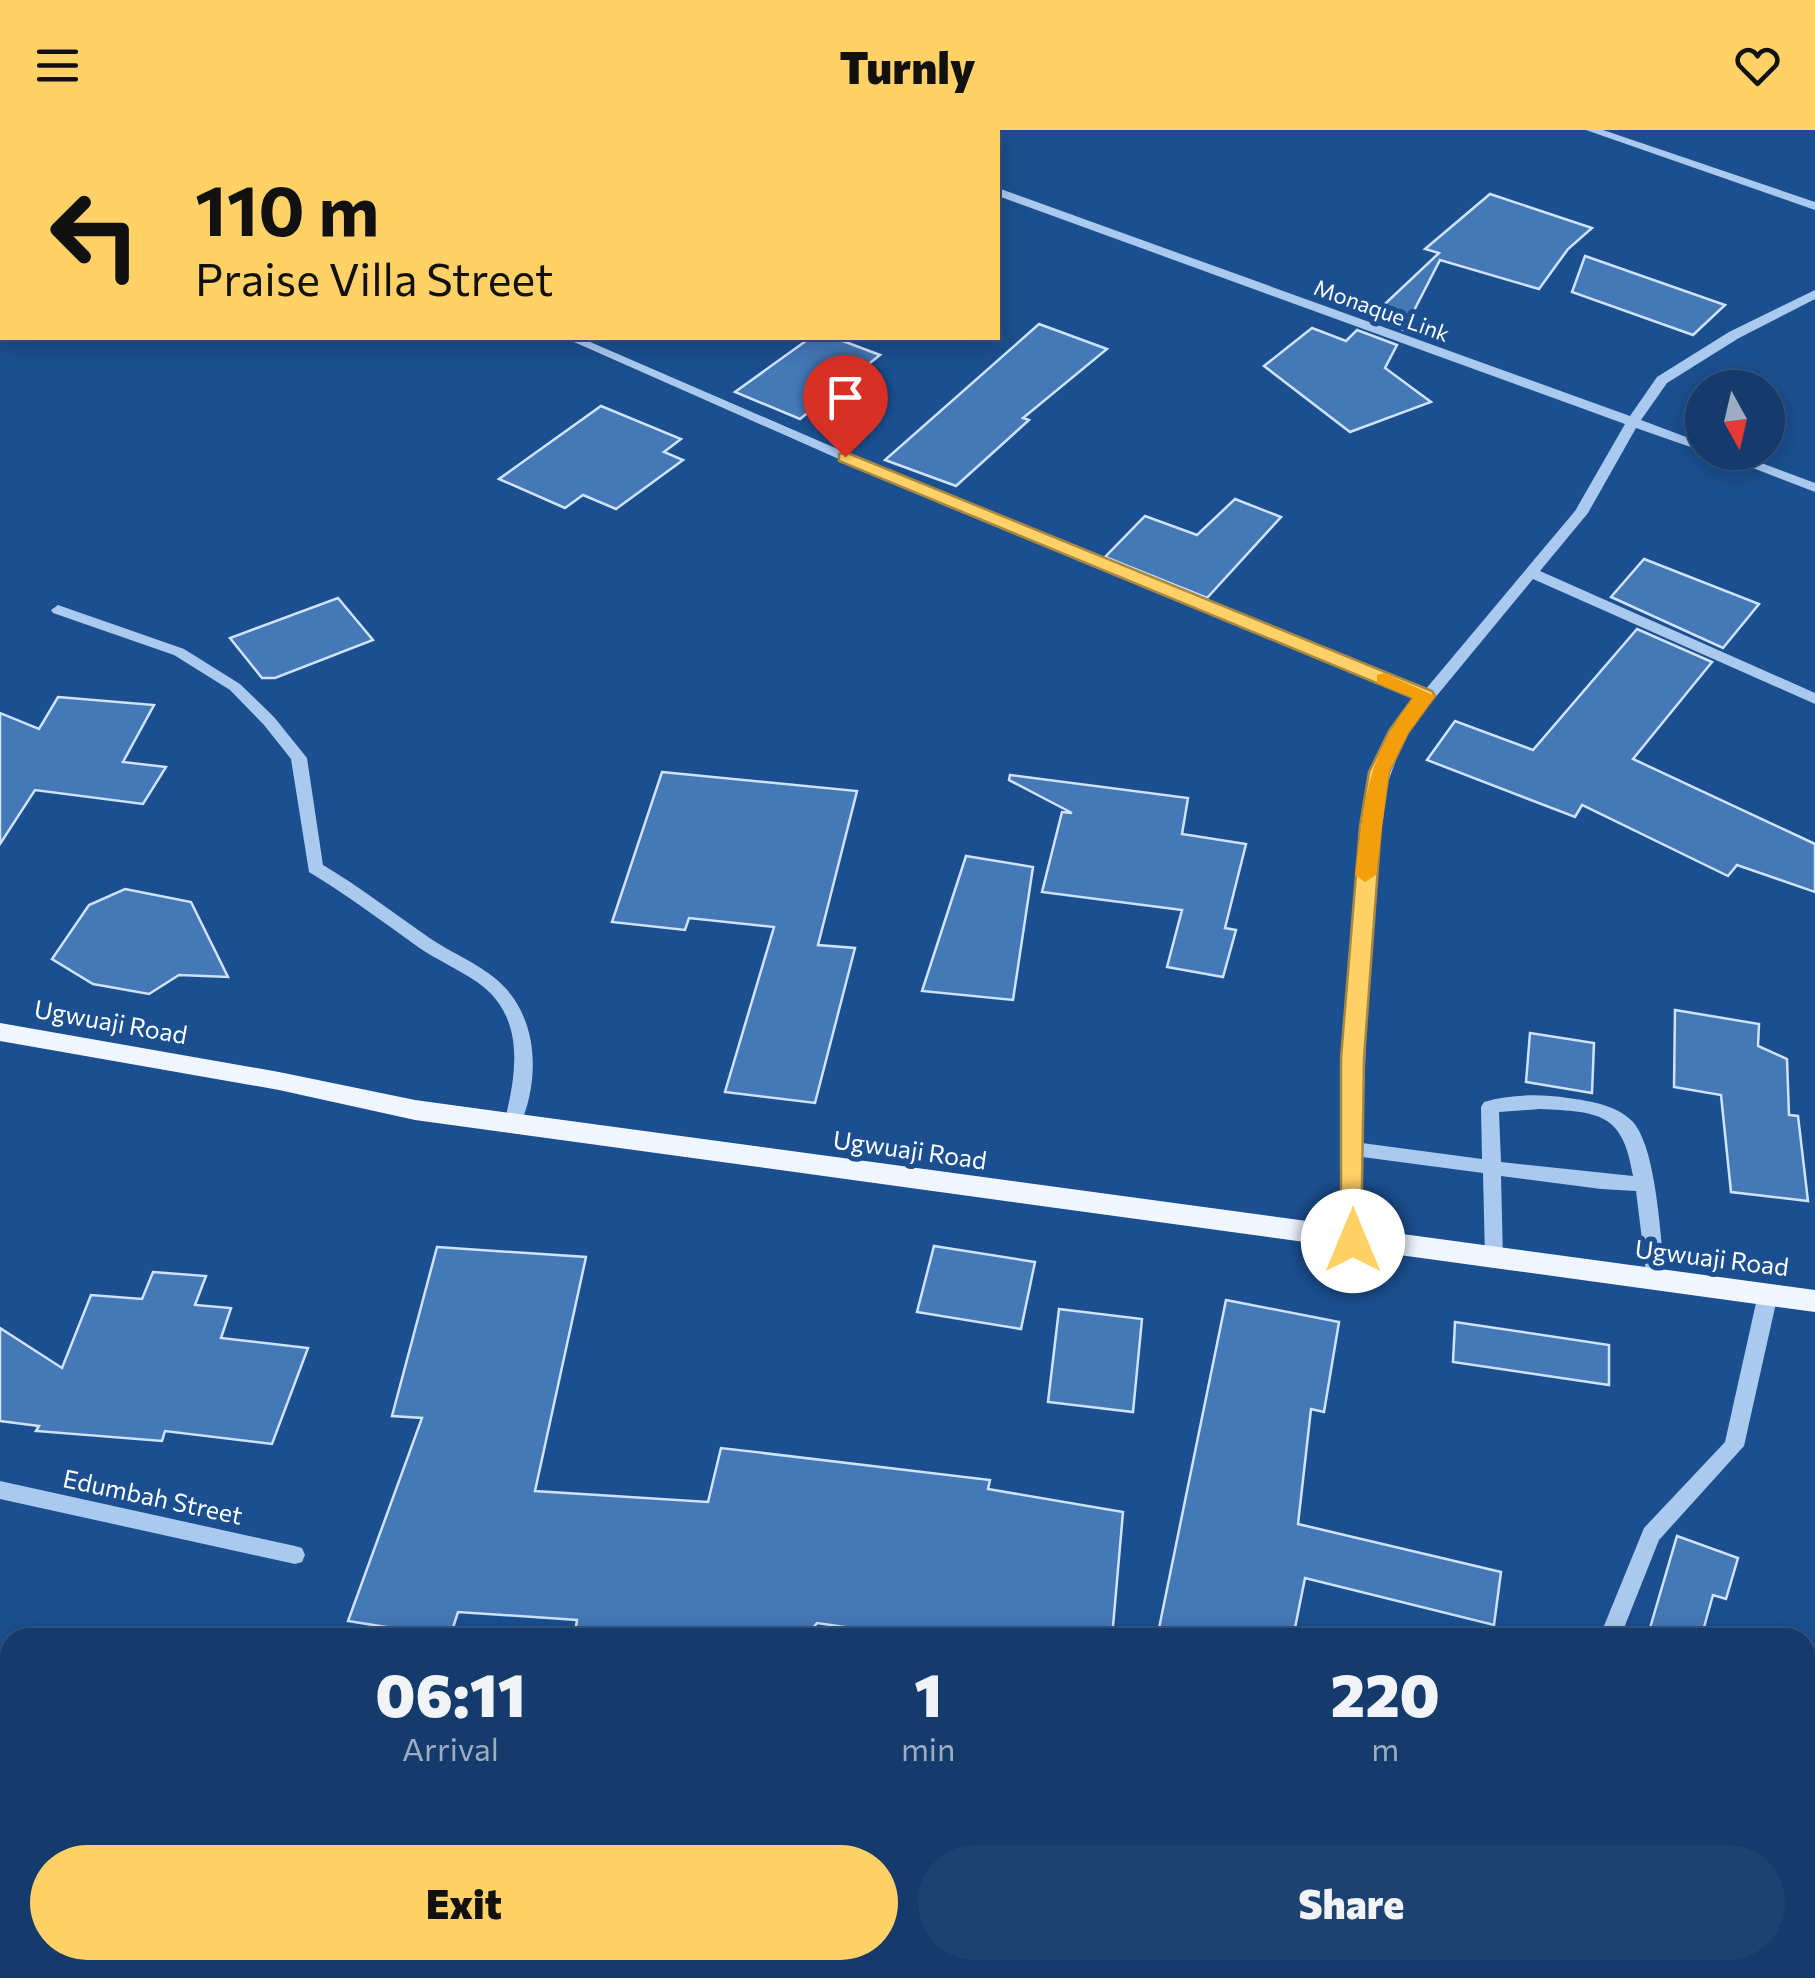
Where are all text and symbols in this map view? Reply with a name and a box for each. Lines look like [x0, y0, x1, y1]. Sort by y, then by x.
icon: menu [30, 38, 85, 93]
text: Turnly [839, 38, 976, 93]
icon: heart [1730, 38, 1785, 93]
text: 110 m [195, 165, 379, 250]
icon: left [30, 170, 160, 300]
text: Praise Villa Street [195, 250, 553, 305]
street label: Monaque Link [1311, 273, 1453, 347]
pin [803, 355, 888, 458]
icon: arrive [818, 370, 873, 425]
north arrow [1685, 370, 1785, 470]
map controls [1685, 370, 1785, 470]
street label: Ugwuaji Road [32, 993, 190, 1049]
street label: Ugwuaji Road [831, 1123, 989, 1175]
position arrow [1301, 1189, 1405, 1293]
street label: Ugwuaji Road [1633, 1233, 1791, 1281]
street label: Edumbah Street [61, 1462, 245, 1530]
text: 06:11 [375, 1656, 526, 1729]
text: 1 [914, 1656, 942, 1729]
text: 220 [1331, 1656, 1440, 1729]
text: Arrival [402, 1728, 499, 1768]
text: min [901, 1728, 955, 1768]
text: m [1371, 1728, 1399, 1768]
button: Exit [30, 1845, 898, 1960]
button: Share [918, 1845, 1785, 1960]

